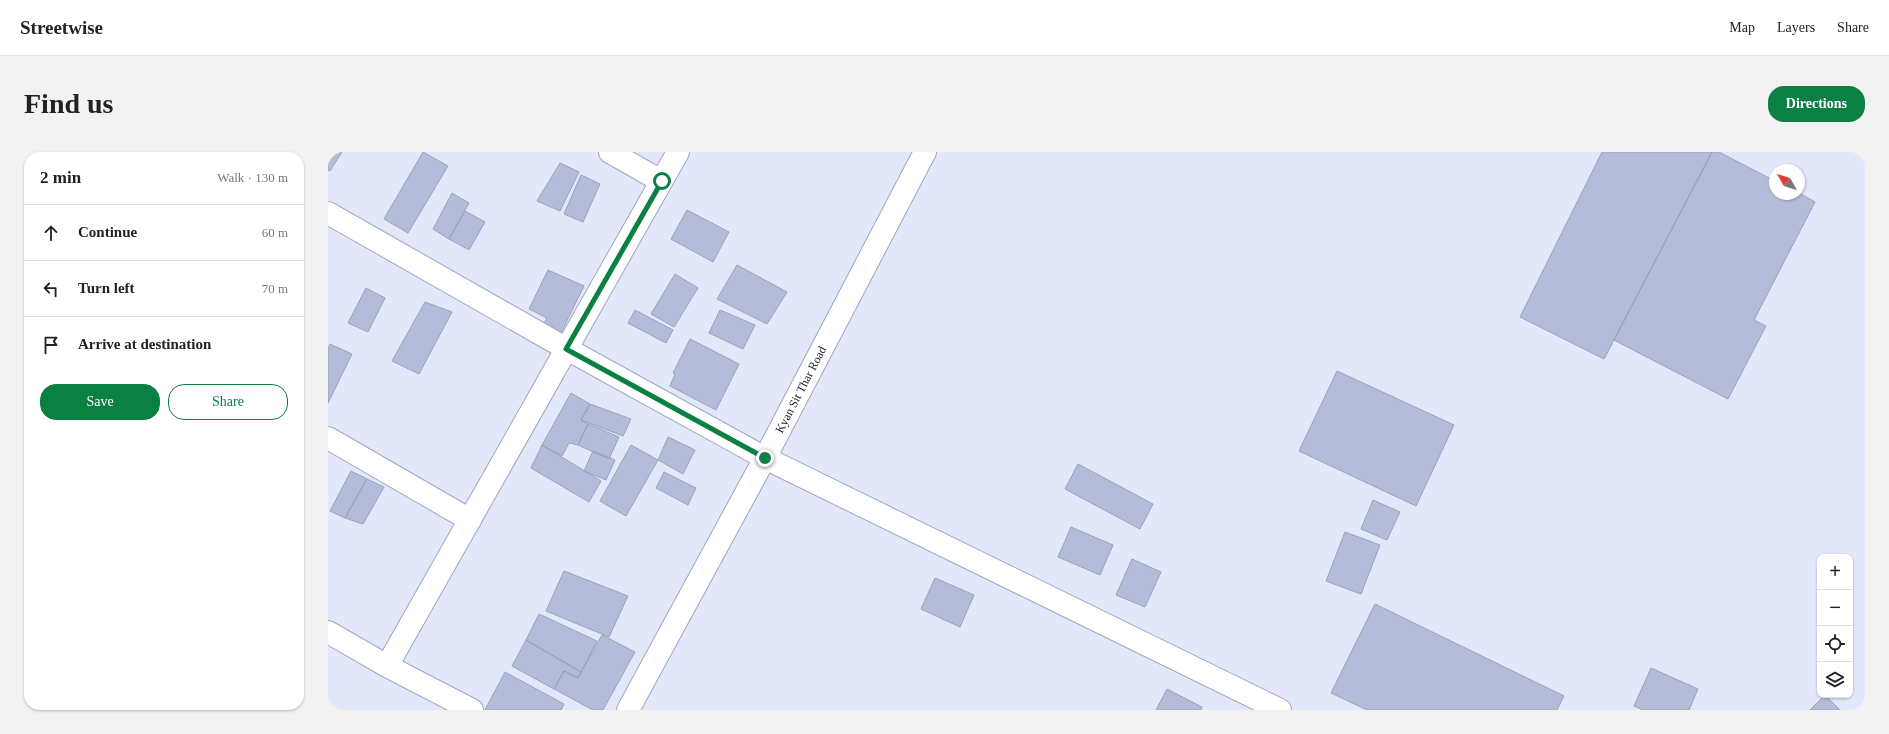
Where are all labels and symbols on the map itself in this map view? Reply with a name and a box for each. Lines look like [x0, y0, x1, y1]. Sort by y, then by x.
north arrow [1769, 164, 1805, 200]
route start [653, 172, 671, 190]
street label: Kyan Sit Thar Road [772, 344, 829, 435]
route end [756, 449, 774, 467]

